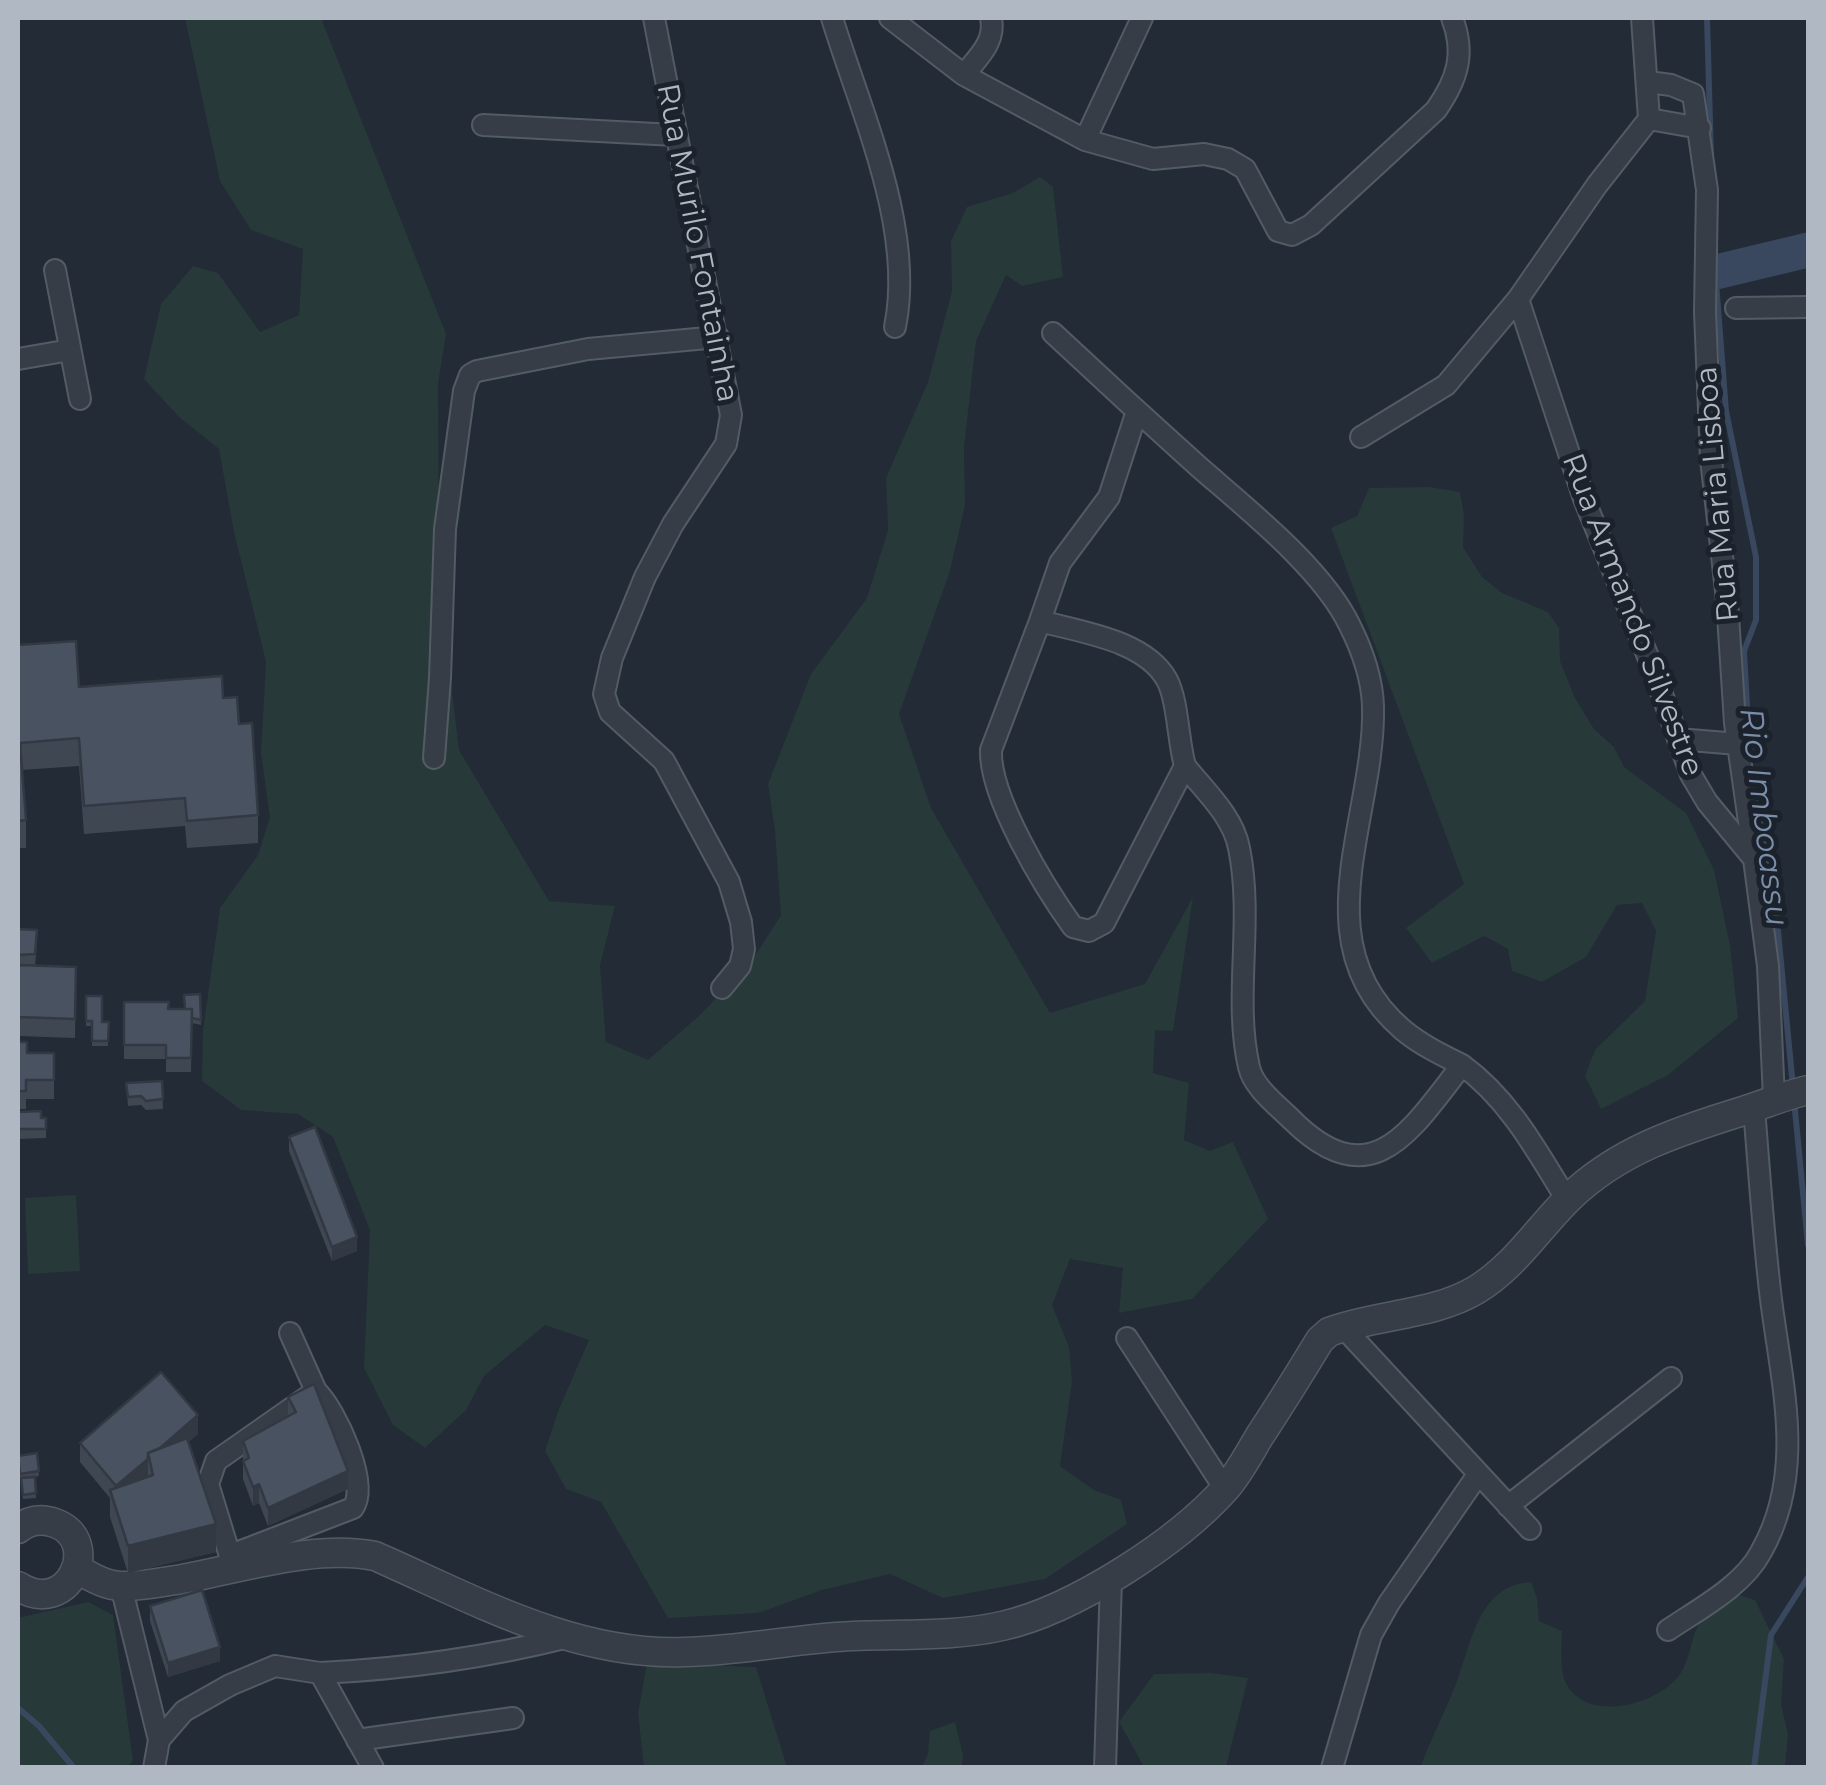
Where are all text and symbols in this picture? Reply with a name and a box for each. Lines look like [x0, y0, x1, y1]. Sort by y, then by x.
street label: Rua Murilo Fontainha [648, 81, 746, 405]
street label: Rua Maria Lisboa [1689, 365, 1747, 623]
street label: Rua Armando Silvestre [1554, 449, 1710, 781]
water label: Rio Imboassu [1731, 705, 1795, 929]

